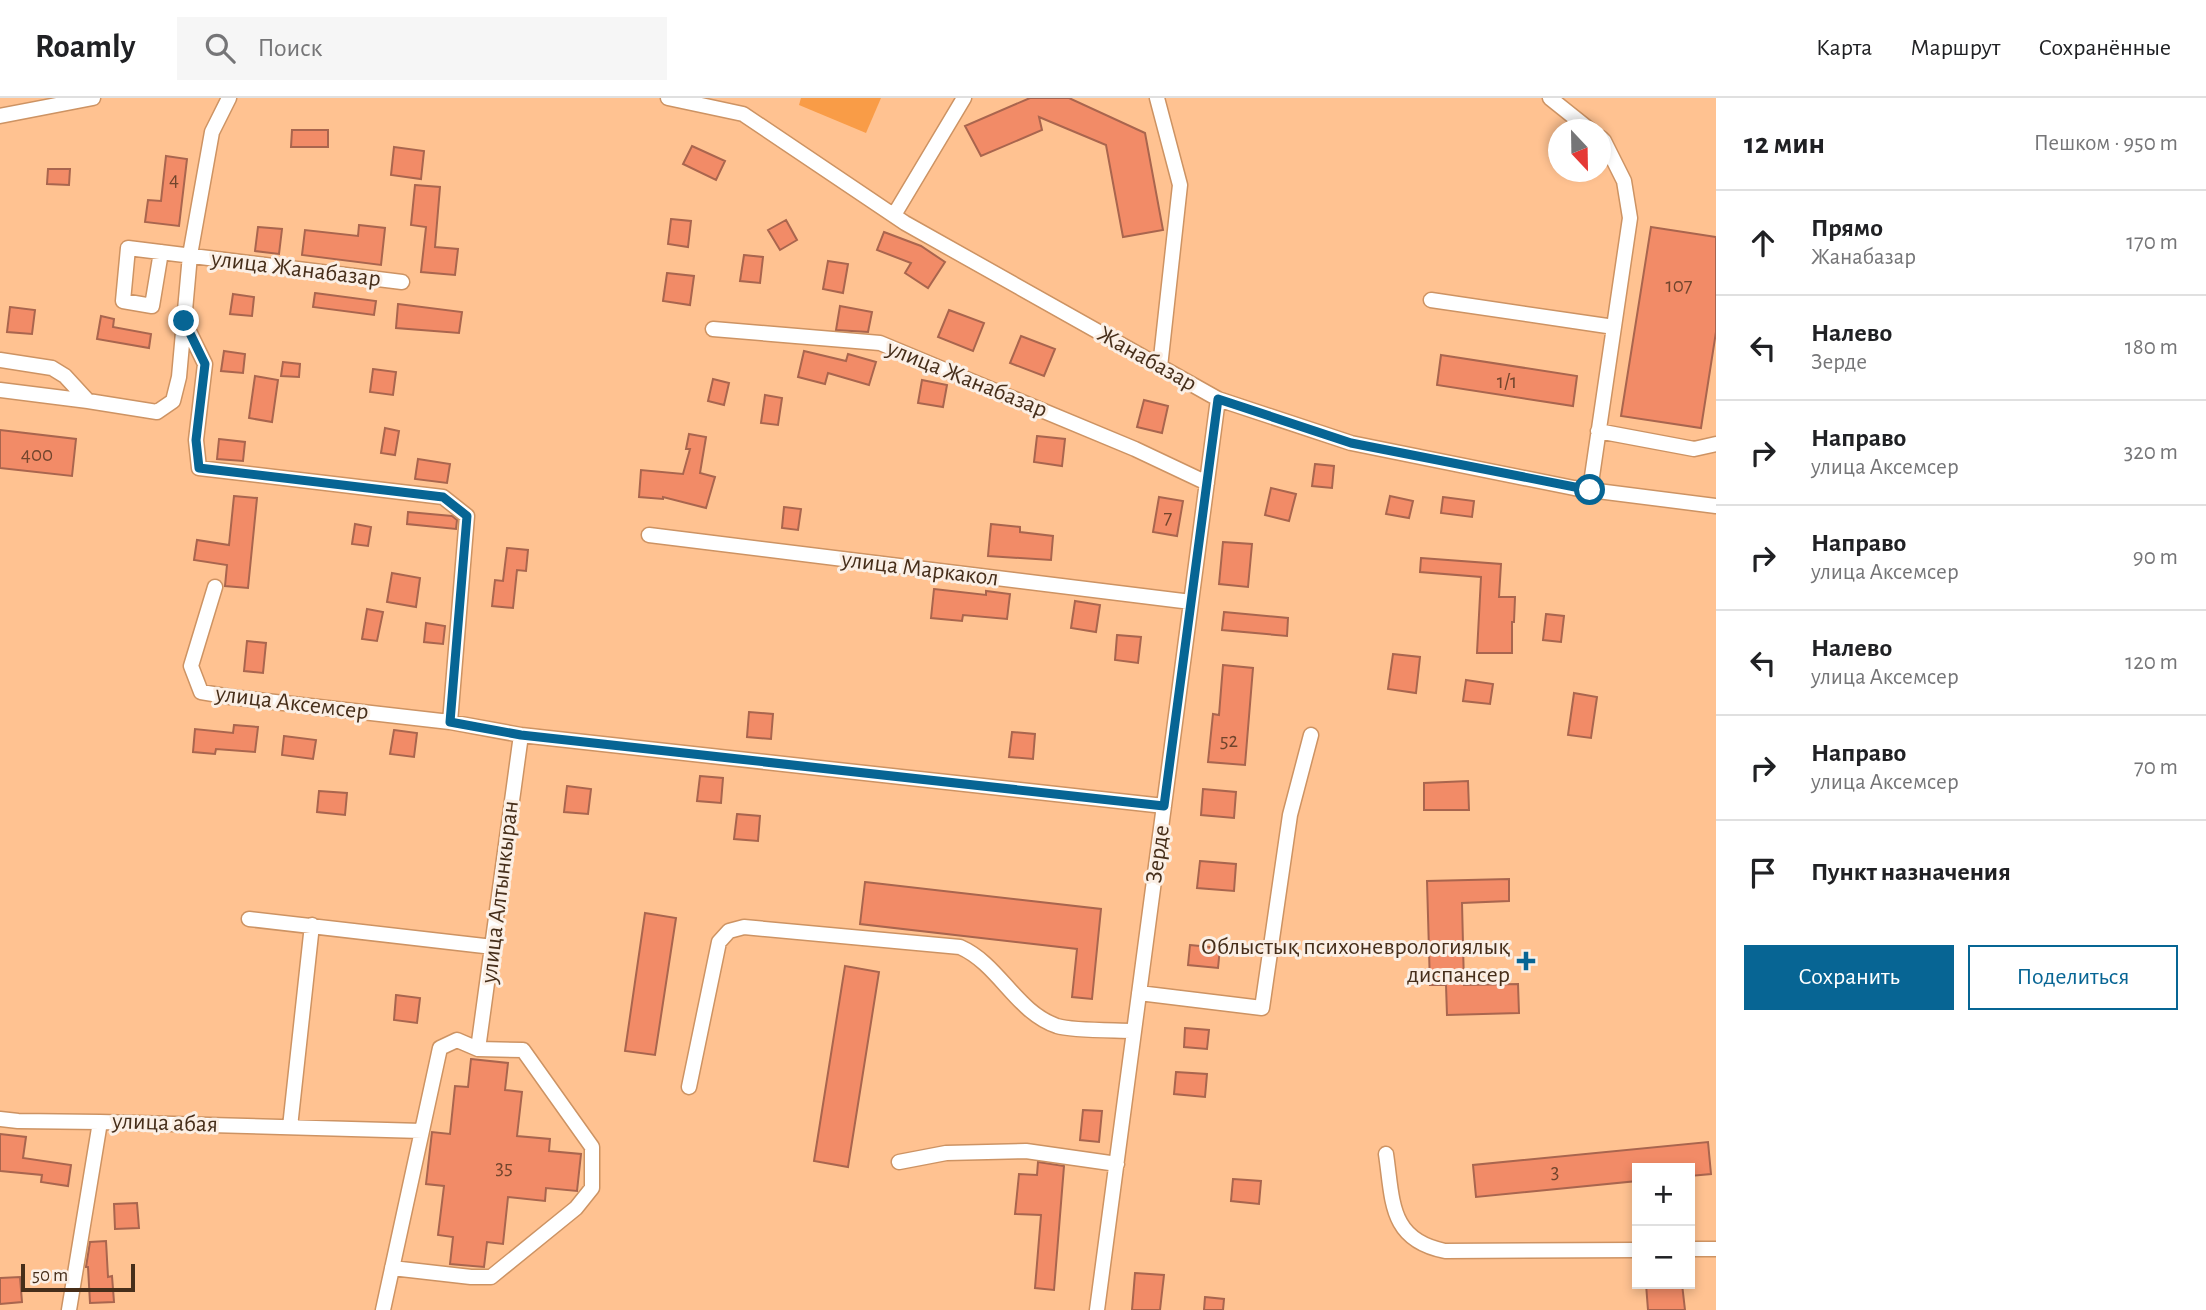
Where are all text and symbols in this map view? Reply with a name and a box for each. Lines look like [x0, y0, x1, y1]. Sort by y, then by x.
search box [177, 17, 667, 80]
icon: search [201, 29, 239, 67]
text: Roamly [35, 31, 135, 64]
text: Поиск [257, 35, 322, 61]
text: Карта [1816, 36, 1872, 60]
text: Маршрут [1910, 36, 2000, 60]
text: Сохранённые [2038, 36, 2171, 60]
north arrow [1548, 119, 1611, 182]
text: 12 мин [1744, 129, 1825, 159]
text: Пешком · 950 m [2034, 132, 2178, 155]
house number: 4 [169, 169, 179, 190]
text: Прямо [1811, 215, 1883, 241]
icon: ahead [1744, 224, 1782, 262]
text: 170 m [2126, 231, 2178, 254]
text: Жанабазар [1811, 246, 1916, 269]
street label: улица Жанабазар [209, 247, 382, 291]
house number: 107 [1665, 275, 1693, 296]
route end [168, 305, 199, 336]
text: Налево [1811, 320, 1892, 346]
street label: Жанабазар [1093, 322, 1201, 396]
icon: left [1744, 329, 1782, 367]
street label: улица Жанабазар [882, 336, 1051, 422]
text: 180 m [2125, 336, 2178, 359]
text: Зерде [1811, 351, 1867, 374]
house number: 1/1 [1497, 371, 1517, 392]
text: Направо [1811, 425, 1906, 451]
icon: right [1744, 434, 1782, 472]
text: 320 m [2124, 441, 2178, 464]
house number: 400 [21, 444, 53, 465]
text: улица Аксемсер [1811, 456, 1959, 479]
route start [1574, 474, 1605, 505]
house number: 7 [1164, 507, 1173, 528]
text: Направо [1811, 530, 1906, 556]
icon: right [1744, 539, 1782, 577]
text: 90 m [2133, 546, 2178, 569]
street label: улица Маркакол [839, 547, 1000, 591]
text: улица Аксемсер [1811, 561, 1959, 584]
text: Налево [1811, 635, 1892, 661]
icon: left [1744, 644, 1782, 682]
text: 120 m [2125, 651, 2178, 674]
text: улица Аксемсер [1811, 666, 1959, 689]
street label: улица Аксемсер [213, 682, 370, 724]
house number: 52 [1220, 730, 1238, 751]
text: Направо [1811, 740, 1906, 766]
icon: right [1744, 749, 1782, 787]
text: 70 m [2134, 756, 2178, 779]
text: улица Аксемсер [1811, 771, 1959, 794]
street label: улица Алтынкыран [477, 799, 523, 986]
street label: Зерде [1142, 823, 1174, 885]
icon: arrive [1744, 854, 1782, 892]
text: Пункт назначения [1811, 859, 2011, 885]
place label: Облыстық психоневрологиялық диспансер [1201, 935, 1510, 987]
button: Сохранить [1744, 945, 1954, 1010]
button: Поделиться [1968, 945, 2178, 1010]
marker: Облыстық психоневрологиялық диспансер [1516, 951, 1536, 971]
street label: улица абая [111, 1109, 218, 1137]
house number: 35 [495, 1157, 513, 1178]
house number: 3 [1551, 1161, 1559, 1182]
map controls [1632, 1163, 1695, 1289]
button: + [1632, 1163, 1695, 1226]
button: − [1632, 1226, 1695, 1289]
scale bar [21, 1261, 135, 1293]
text: 50 m [32, 1266, 68, 1285]

